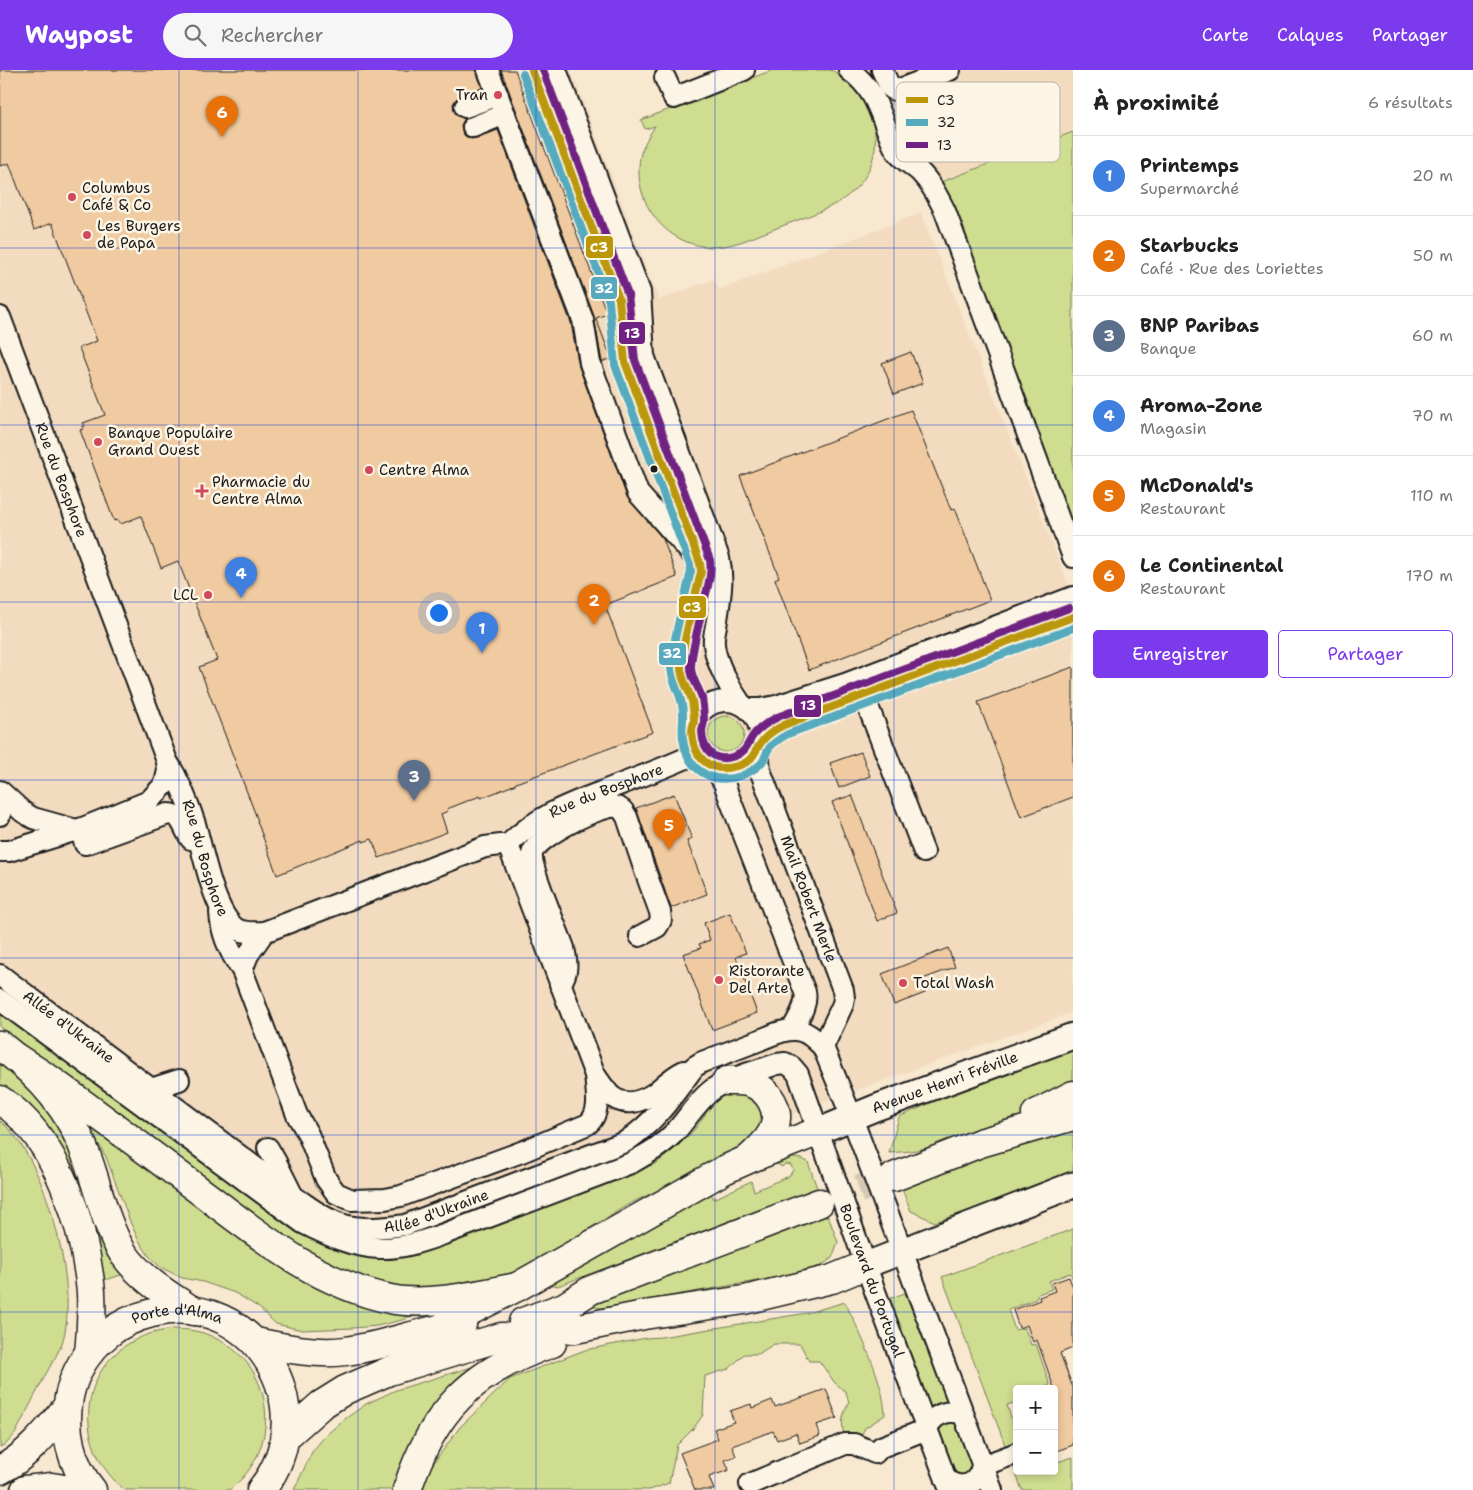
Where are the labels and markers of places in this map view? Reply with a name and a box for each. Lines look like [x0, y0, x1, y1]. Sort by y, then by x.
place label: Tran [455, 85, 488, 105]
marker: Tran [492, 89, 504, 101]
pin: 6 [206, 96, 238, 137]
place label: Columbus Café & Co [82, 178, 151, 215]
marker: Columbus Café & Co [66, 191, 78, 203]
place label: Les Burgers de Papa [97, 216, 181, 253]
marker: Les Burgers de Papa [81, 229, 93, 241]
place label: Banque Populaire Grand Ouest [108, 423, 233, 460]
marker: Banque Populaire Grand Ouest [92, 436, 104, 448]
place label: Centre Alma [379, 460, 470, 480]
marker: Centre Alma [363, 464, 375, 476]
unlabelled marker [649, 464, 659, 474]
place label: Pharmacie du Centre Alma [212, 472, 310, 509]
marker: Pharmacie du Centre Alma [196, 485, 208, 497]
pin: 4 [225, 557, 257, 598]
pin: 2 [578, 584, 610, 625]
place label: LCL [173, 585, 198, 605]
marker: LCL [202, 589, 214, 601]
pin: 1 [466, 612, 498, 653]
pin: 3 [398, 760, 430, 801]
pin: 5 [653, 809, 685, 850]
place label: Ristorante Del Arte [729, 961, 804, 998]
place label: Total Wash [913, 973, 994, 993]
marker: Ristorante Del Arte [713, 974, 725, 986]
marker: Total Wash [897, 977, 909, 989]

